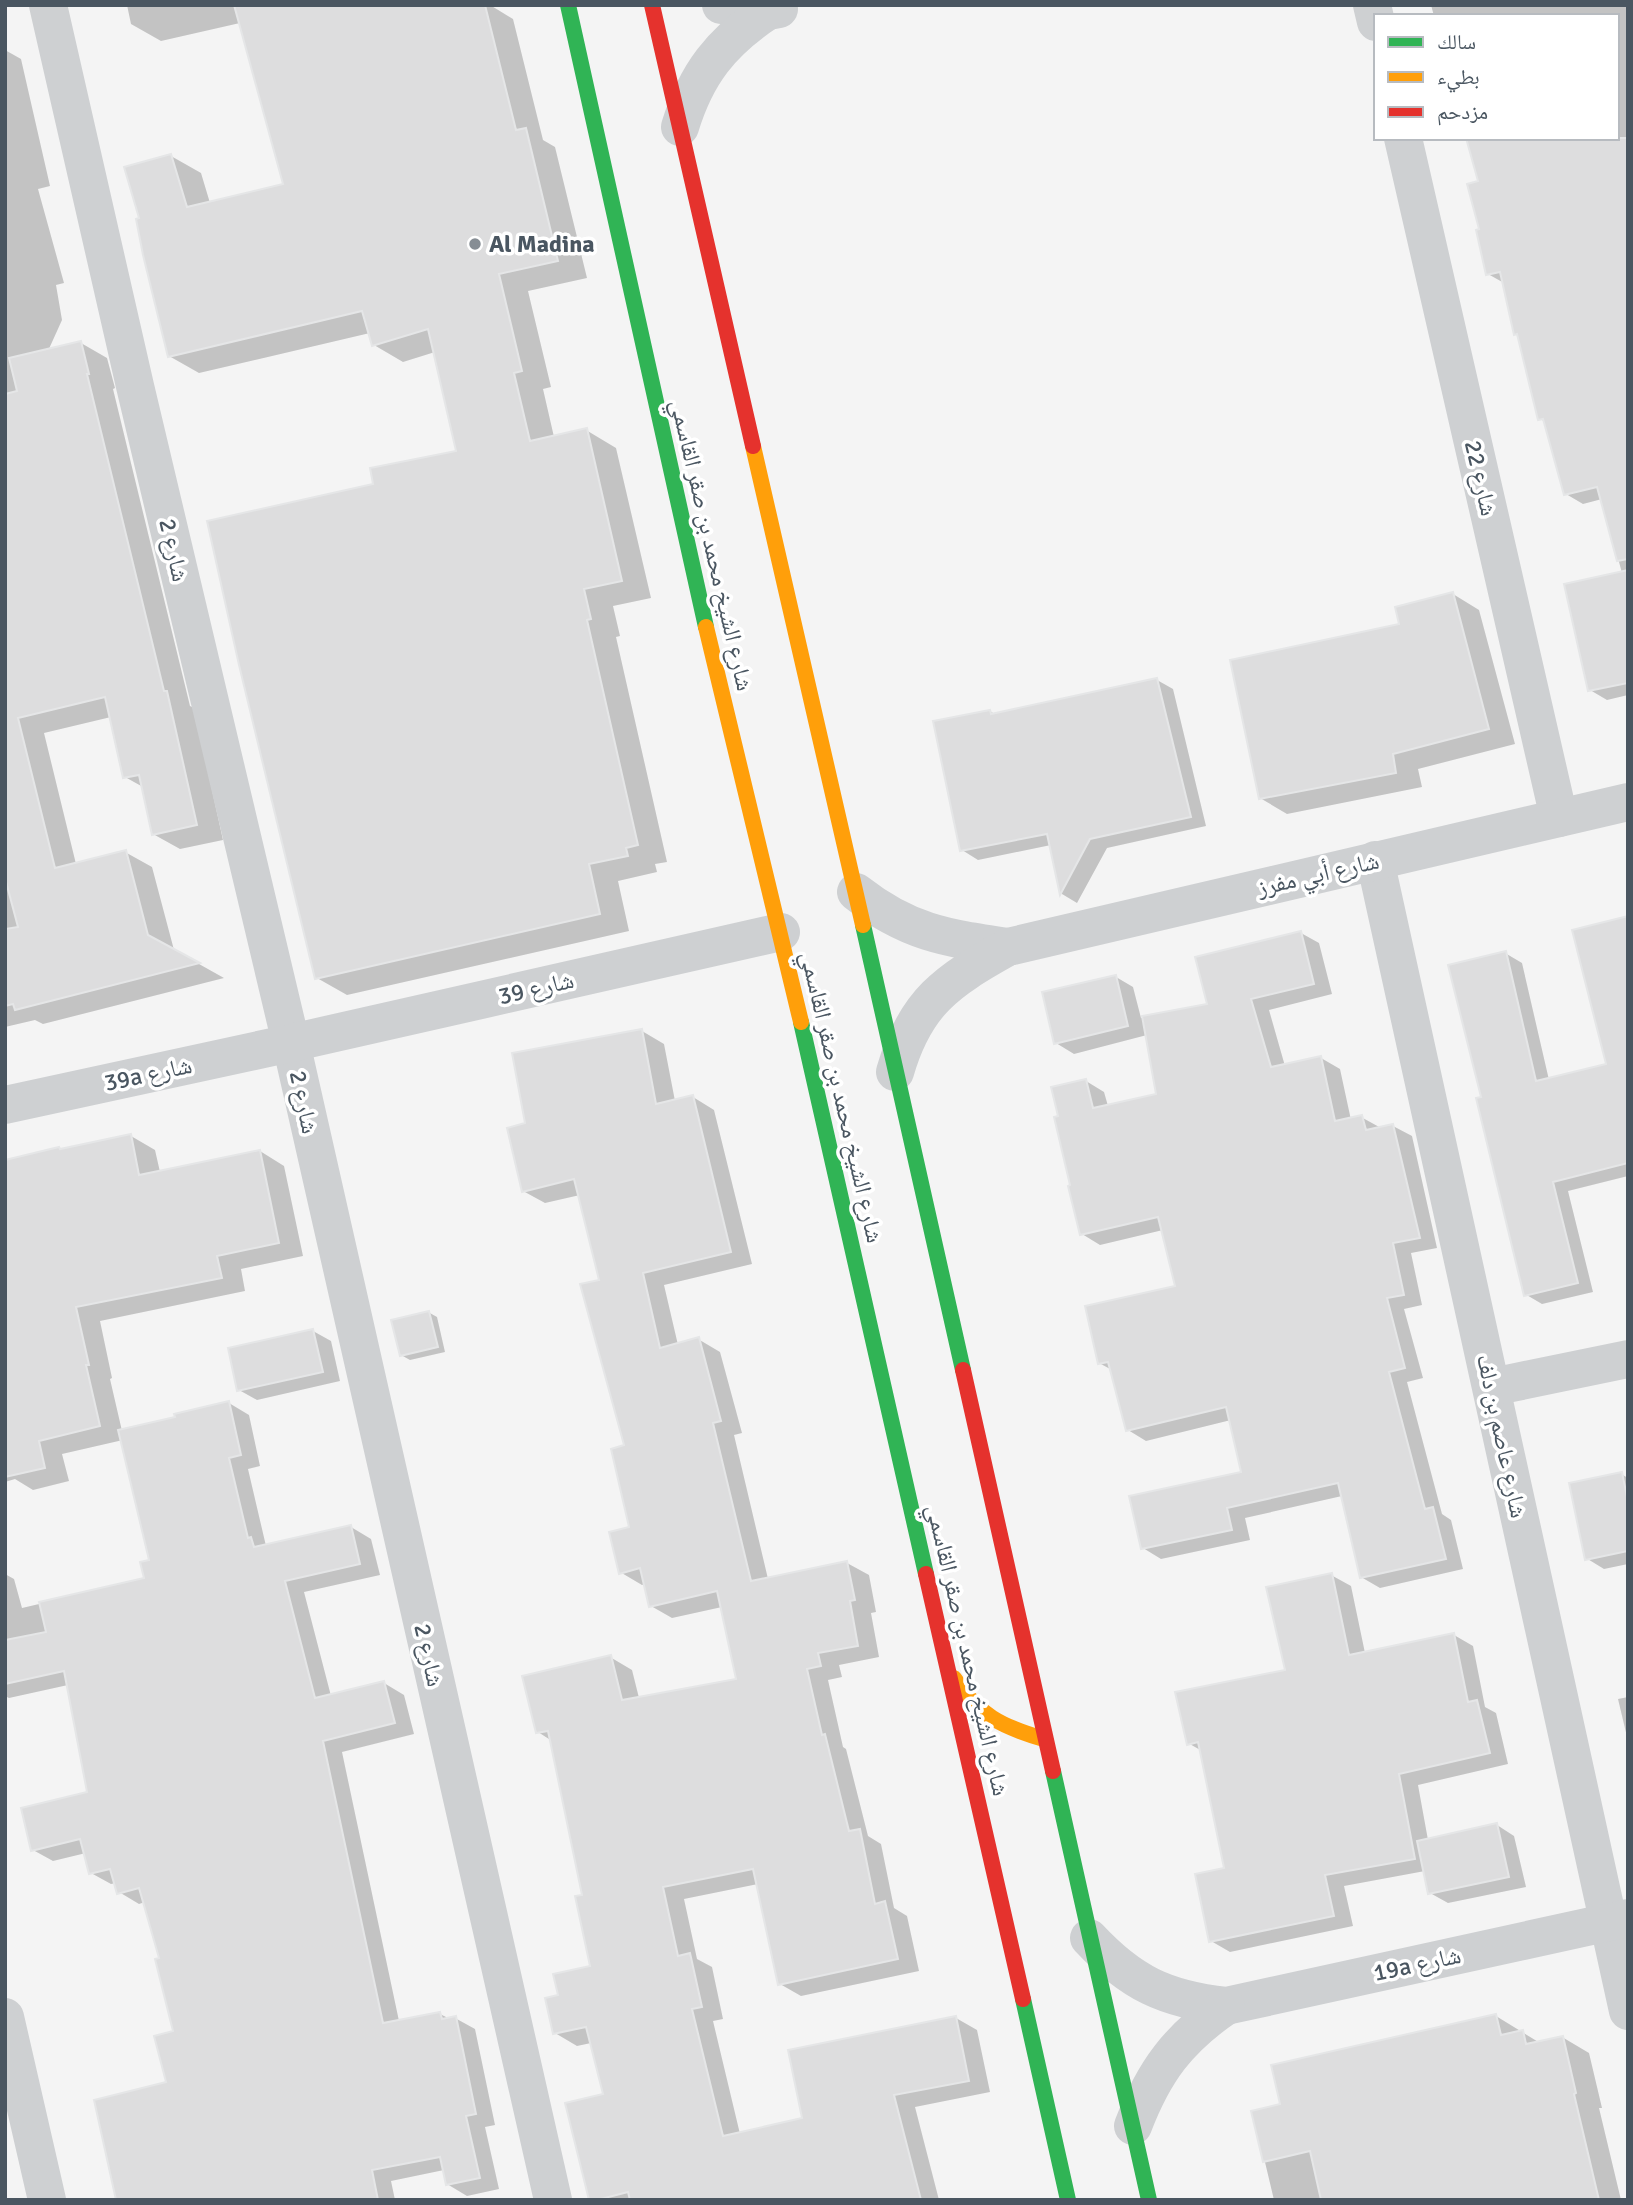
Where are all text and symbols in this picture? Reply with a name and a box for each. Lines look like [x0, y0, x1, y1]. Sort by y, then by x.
legend [1374, 14, 1619, 140]
text: سالك [1437, 29, 1476, 55]
text: بطيء [1437, 64, 1480, 93]
text: مزدحم [1437, 99, 1488, 126]
place label: Al Madina [489, 229, 595, 259]
marker: Al Madina [467, 236, 483, 252]
street label: شارع الشيخ محمد بن صقر القاسمي [660, 396, 760, 695]
street label: شارع 22 [1458, 437, 1504, 519]
street label: شارع 2 [152, 516, 196, 584]
street label: شارع أبي مفرز [1253, 845, 1383, 907]
street label: شارع الشيخ محمد بن صقر القاسمي [790, 948, 890, 1247]
street label: شارع 39 [495, 965, 577, 1011]
street label: 39a شارع [101, 1050, 195, 1098]
street label: شارع 2 [283, 1068, 325, 1136]
street label: شارع عاصم بن دلف [1469, 1351, 1534, 1521]
street label: شارع الشيخ محمد بن صقر القاسمي [916, 1501, 1016, 1800]
street label: شارع 2 [407, 1621, 451, 1689]
street label: 19a شارع [1370, 1940, 1464, 1988]

